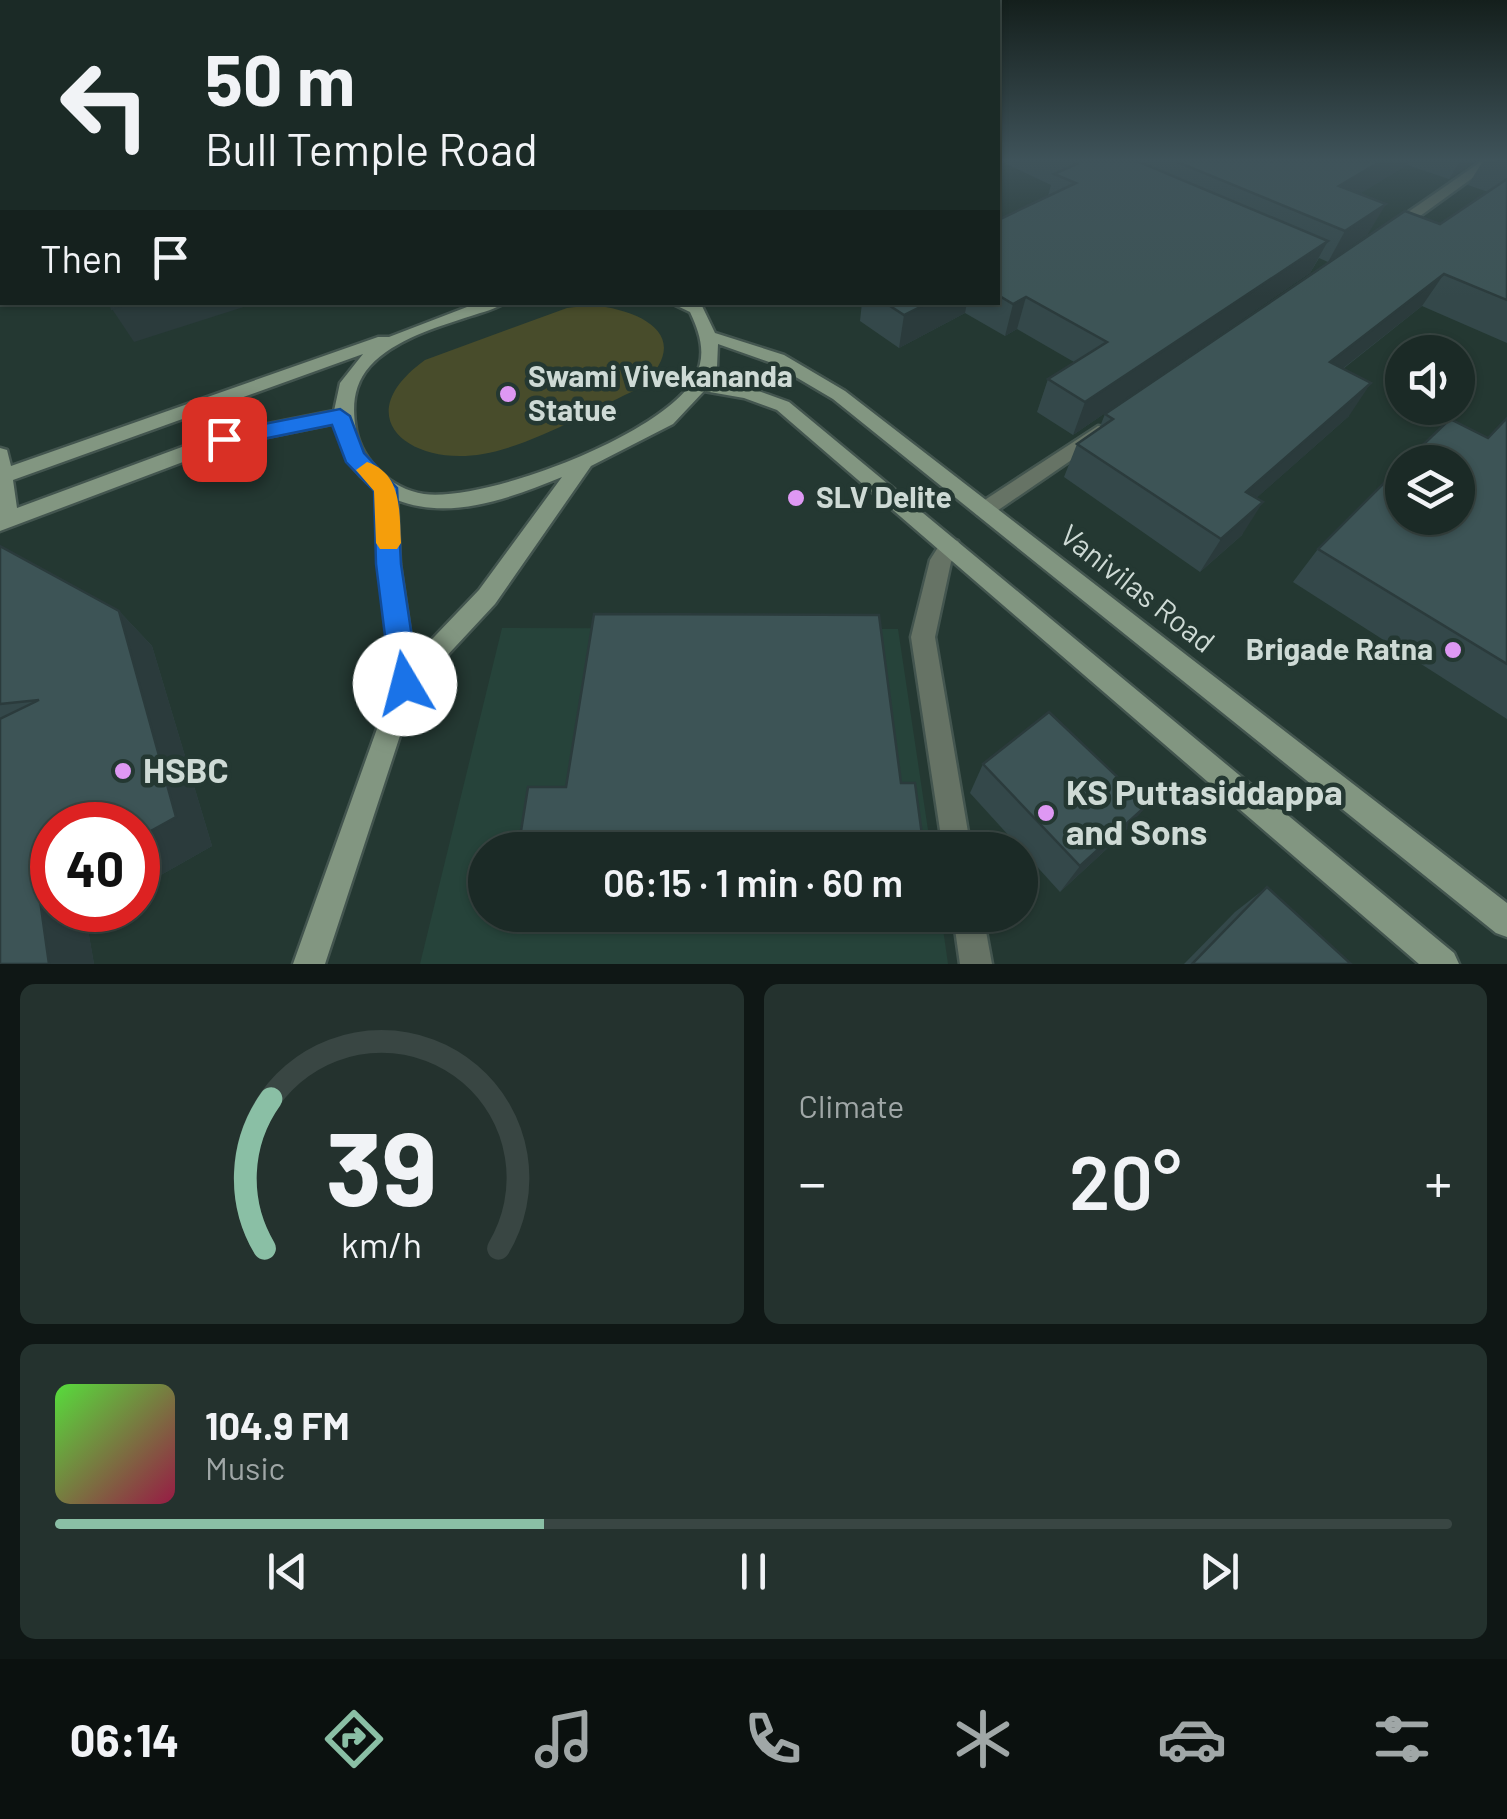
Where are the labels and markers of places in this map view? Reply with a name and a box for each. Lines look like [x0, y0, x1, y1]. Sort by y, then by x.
place label: Swami Vivekananda Statue [528, 357, 793, 427]
marker: Swami Vivekananda Statue [497, 383, 519, 405]
pin [182, 397, 267, 482]
place label: SLV Delite [816, 478, 952, 514]
marker: SLV Delite [785, 487, 807, 509]
place label: Brigade Ratna [1246, 630, 1433, 666]
marker: Brigade Ratna [1442, 639, 1464, 661]
place label: HSBC [143, 748, 229, 790]
marker: HSBC [112, 760, 134, 782]
place label: KS Puttasiddappa and Sons [1066, 770, 1343, 852]
marker: KS Puttasiddappa and Sons [1035, 802, 1057, 824]

